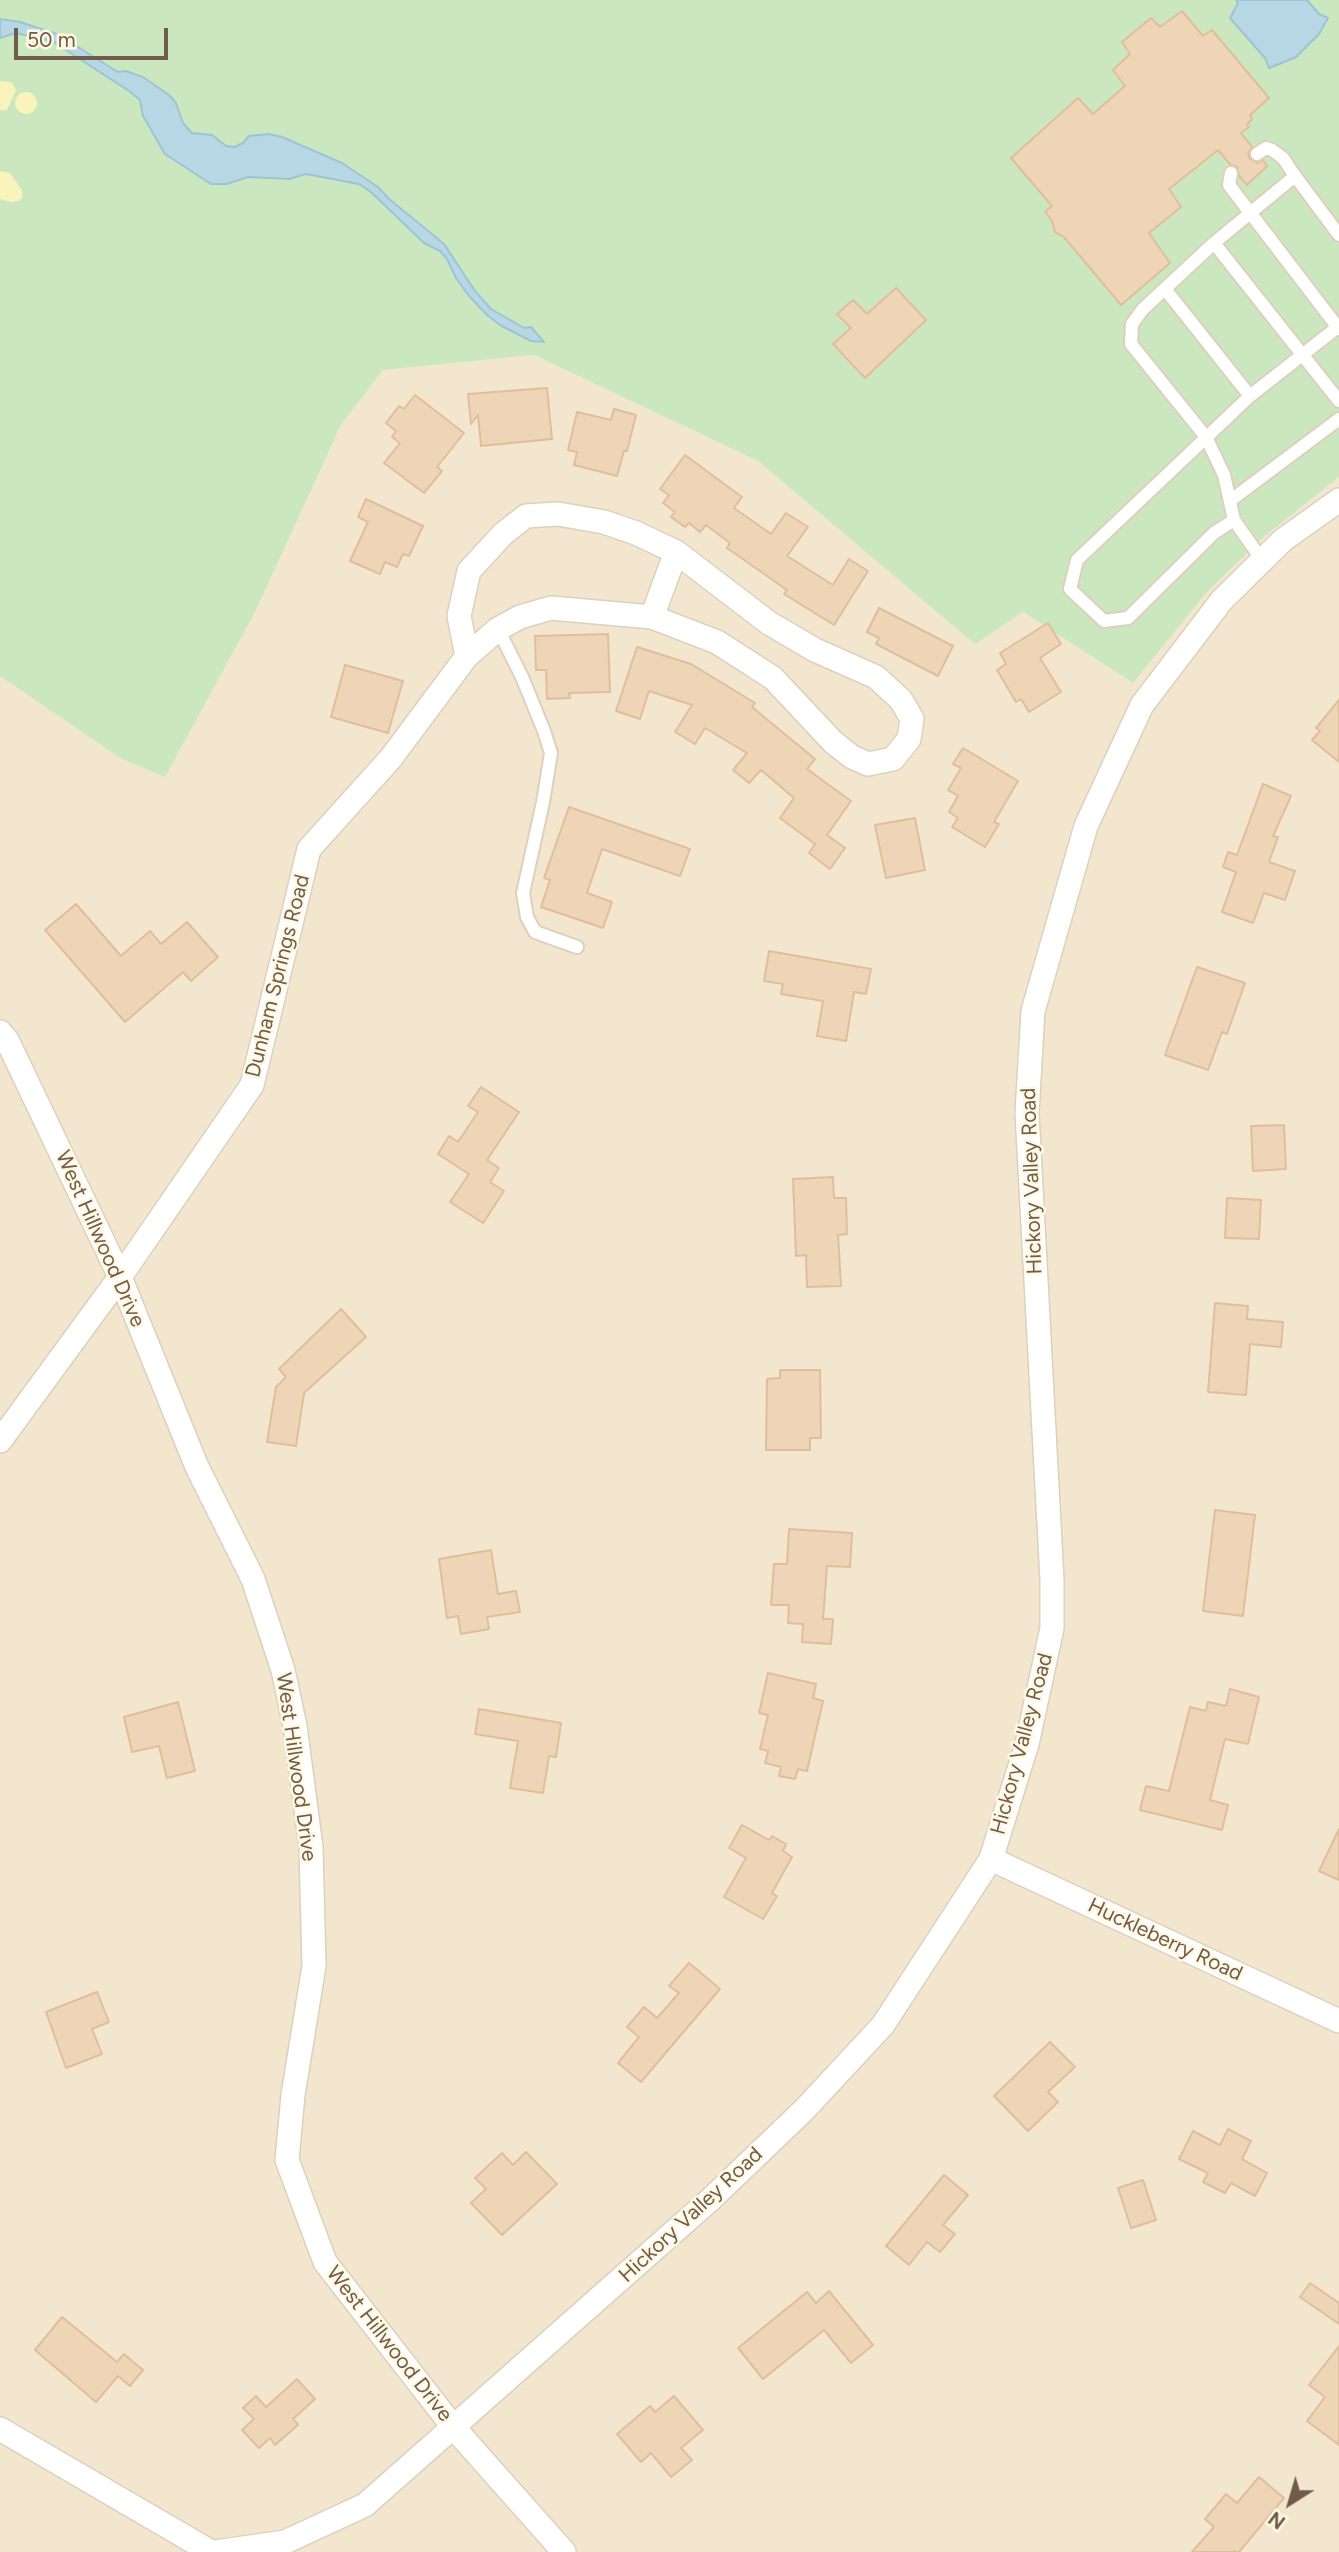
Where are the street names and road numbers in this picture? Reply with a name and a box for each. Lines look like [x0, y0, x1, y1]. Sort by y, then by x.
street label: Dunham Springs Road [241, 872, 315, 1080]
street label: Hickory Valley Road [1016, 1087, 1048, 1275]
street label: West Hillwood Drive [50, 1147, 150, 1331]
street label: Hickory Valley Road [986, 1650, 1058, 1838]
street label: West Hillwood Drive [270, 1671, 322, 1863]
street label: Huckleberry Road [1084, 1893, 1246, 1987]
street label: Hickory Valley Road [614, 2142, 768, 2288]
street label: West Hillwood Drive [321, 2261, 457, 2427]

